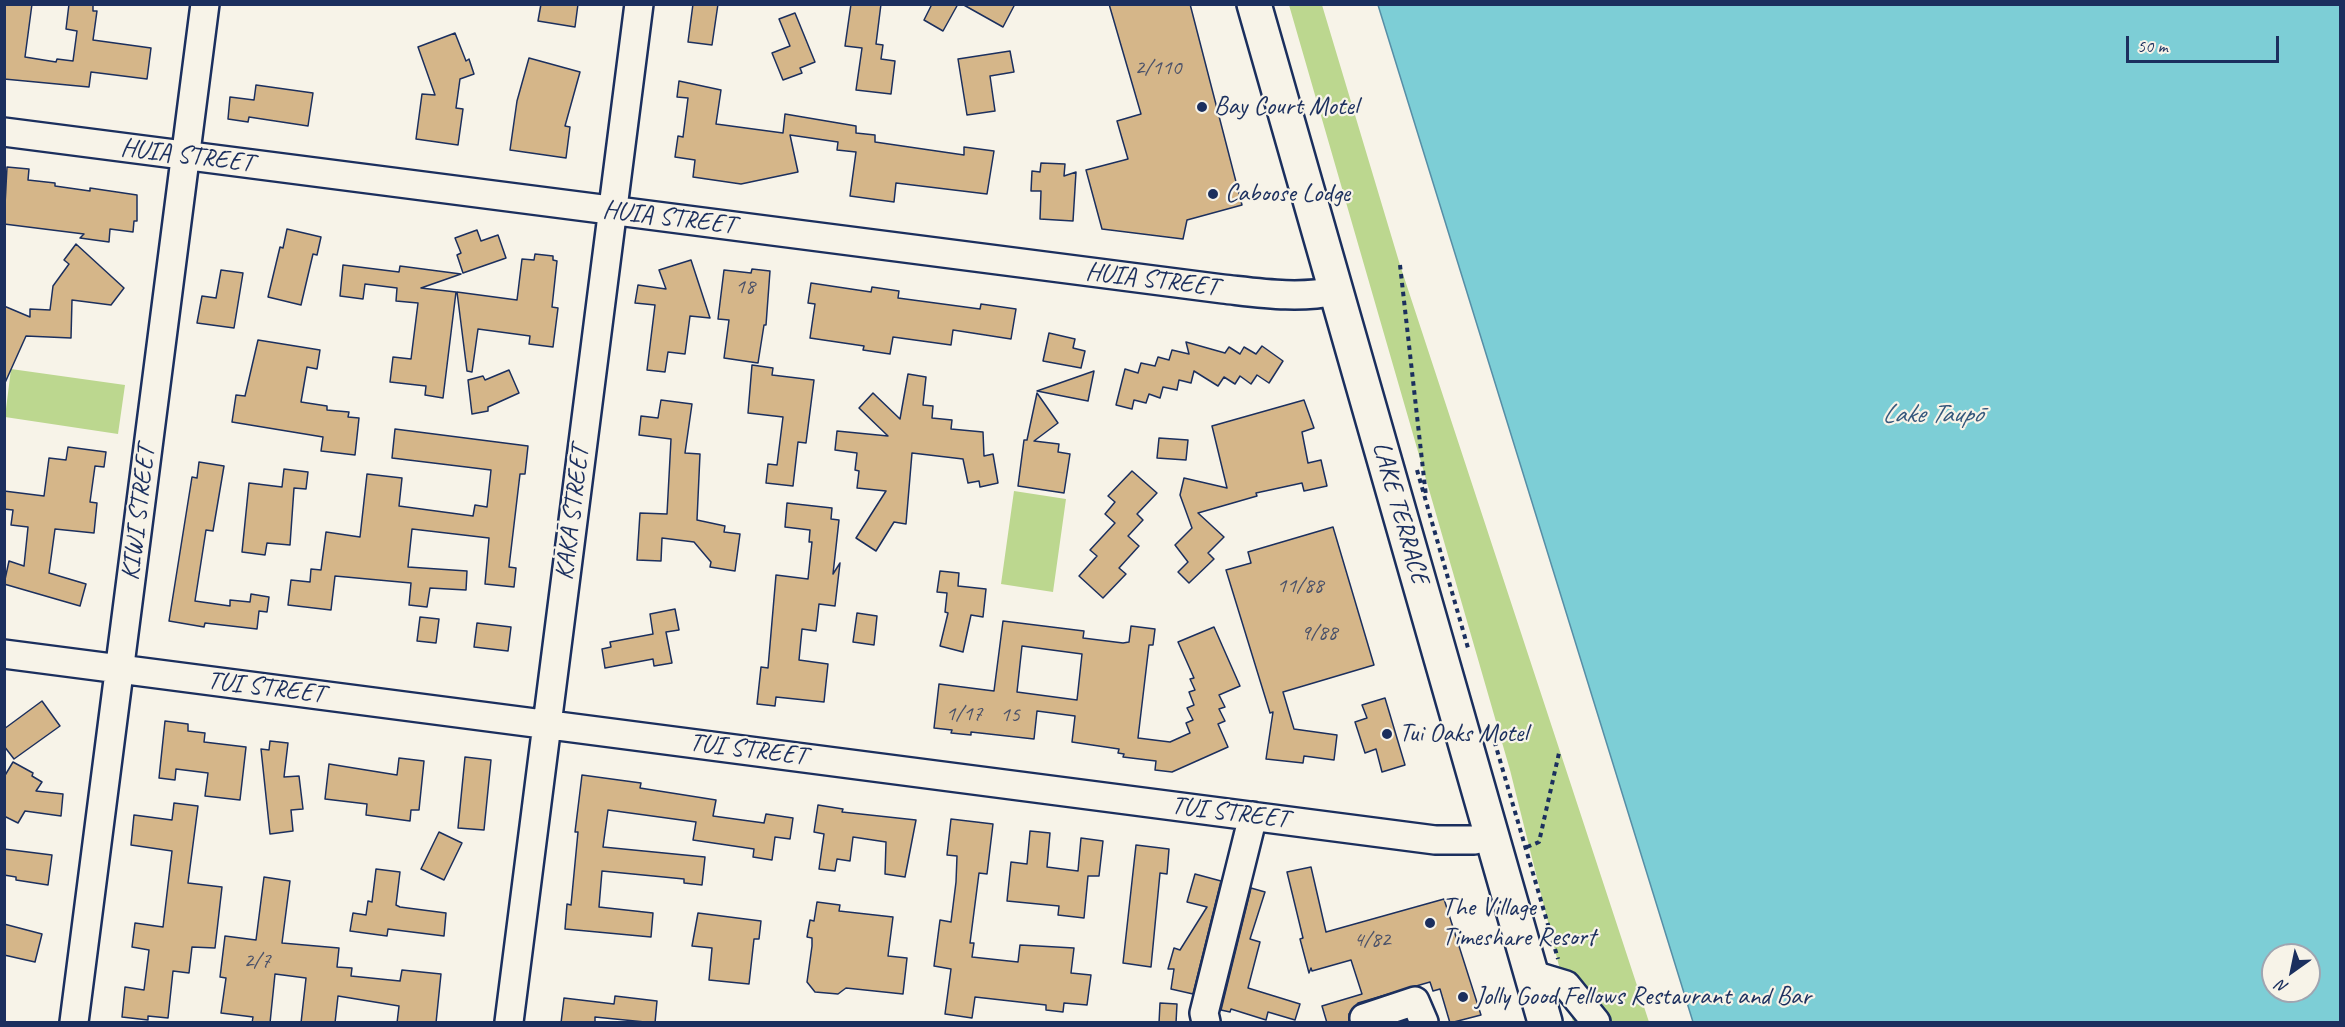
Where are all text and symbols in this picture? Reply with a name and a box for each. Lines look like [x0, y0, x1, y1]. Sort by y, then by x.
scale bar [2129, 24, 2282, 62]
text: 50 m [2137, 35, 2168, 57]
house number: 2/110 [1135, 55, 1181, 81]
place label: Bay Court Motel [1214, 91, 1358, 123]
marker: Bay Court Motel [1195, 100, 1209, 114]
street label: HUIA STREET [119, 132, 255, 180]
place label: Caboose Lodge [1225, 178, 1350, 210]
marker: Caboose Lodge [1206, 187, 1220, 201]
street label: HUIA STREET [601, 194, 737, 242]
street label: HUIA STREET [1084, 256, 1220, 304]
house number: 18 [735, 274, 755, 300]
water label: Lake Taupō [1882, 399, 1982, 431]
street label: LAKE TERRACE [1365, 438, 1435, 588]
street label: KIWI STREET [115, 444, 163, 582]
street label: KĀKĀ STREET [549, 444, 597, 582]
house number: 11/88 [1277, 573, 1323, 599]
house number: 9/88 [1301, 620, 1337, 646]
street label: TUI STREET [206, 665, 326, 711]
house number: 1/17 [946, 701, 982, 727]
house number: 15 [1000, 702, 1020, 728]
place label: Tui Oaks Motel [1399, 718, 1528, 750]
street label: TUI STREET [688, 727, 808, 773]
marker: Tui Oaks Motel [1380, 727, 1394, 741]
street label: TUI STREET [1170, 790, 1290, 836]
place label: The Village Timeshare Resort [1442, 892, 1595, 954]
marker: The Village Timeshare Resort [1423, 916, 1437, 930]
house number: 4/82 [1354, 927, 1390, 953]
north arrow [2261, 943, 2321, 1003]
house number: 2/7 [243, 948, 271, 974]
text: N [2273, 975, 2292, 998]
place label: Jolly Good Fellows Restaurant and Bar [1475, 981, 1811, 1013]
marker: Jolly Good Fellows Restaurant and Bar [1456, 990, 1470, 1004]

